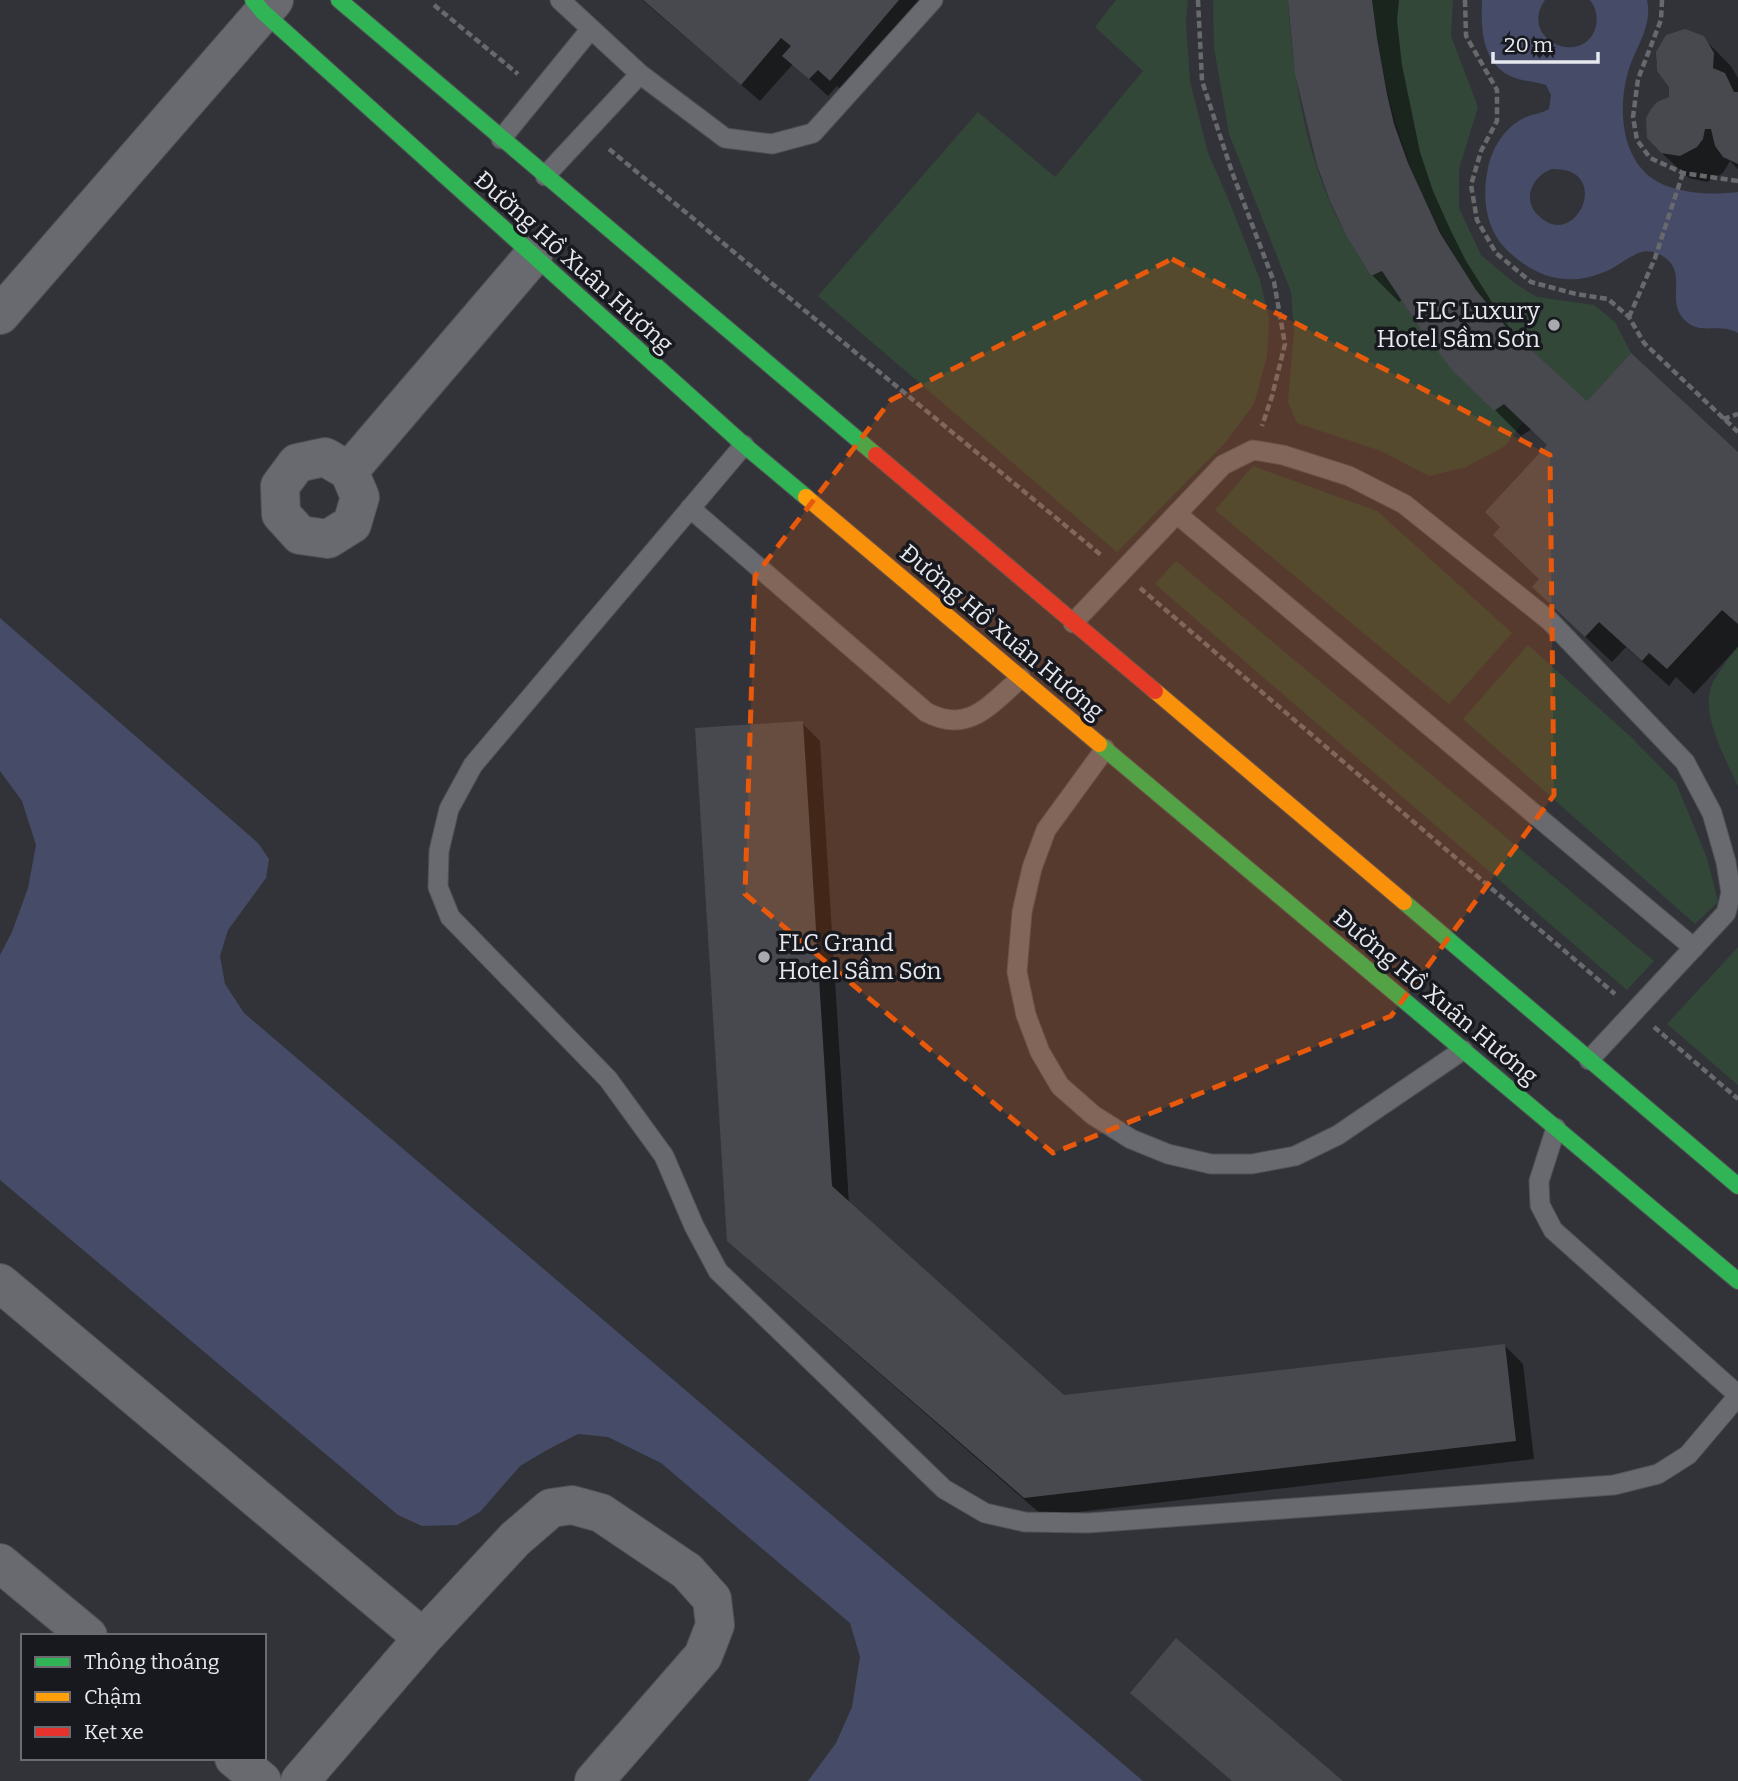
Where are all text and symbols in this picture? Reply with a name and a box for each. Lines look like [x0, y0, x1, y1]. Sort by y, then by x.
scale bar [1493, 21, 1598, 65]
text: 20 m [1504, 32, 1553, 58]
street label: Đường Hồ Xuân Hương [469, 165, 679, 359]
place label: FLC Luxury Hotel Sầm Sơn [1376, 297, 1540, 353]
marker: FLC Luxury Hotel Sầm Sơn [1546, 317, 1562, 333]
street label: Đường Hồ Xuân Hương [894, 539, 1110, 725]
street label: Đường Hồ Xuân Hương [1328, 904, 1544, 1090]
place label: FLC Grand Hotel Sầm Sơn [778, 929, 942, 985]
marker: FLC Grand Hotel Sầm Sơn [756, 949, 772, 965]
legend [21, 1634, 266, 1760]
text: Thông thoáng [84, 1649, 220, 1675]
text: Chậm [84, 1684, 142, 1710]
text: Kẹt xe [84, 1719, 144, 1745]

